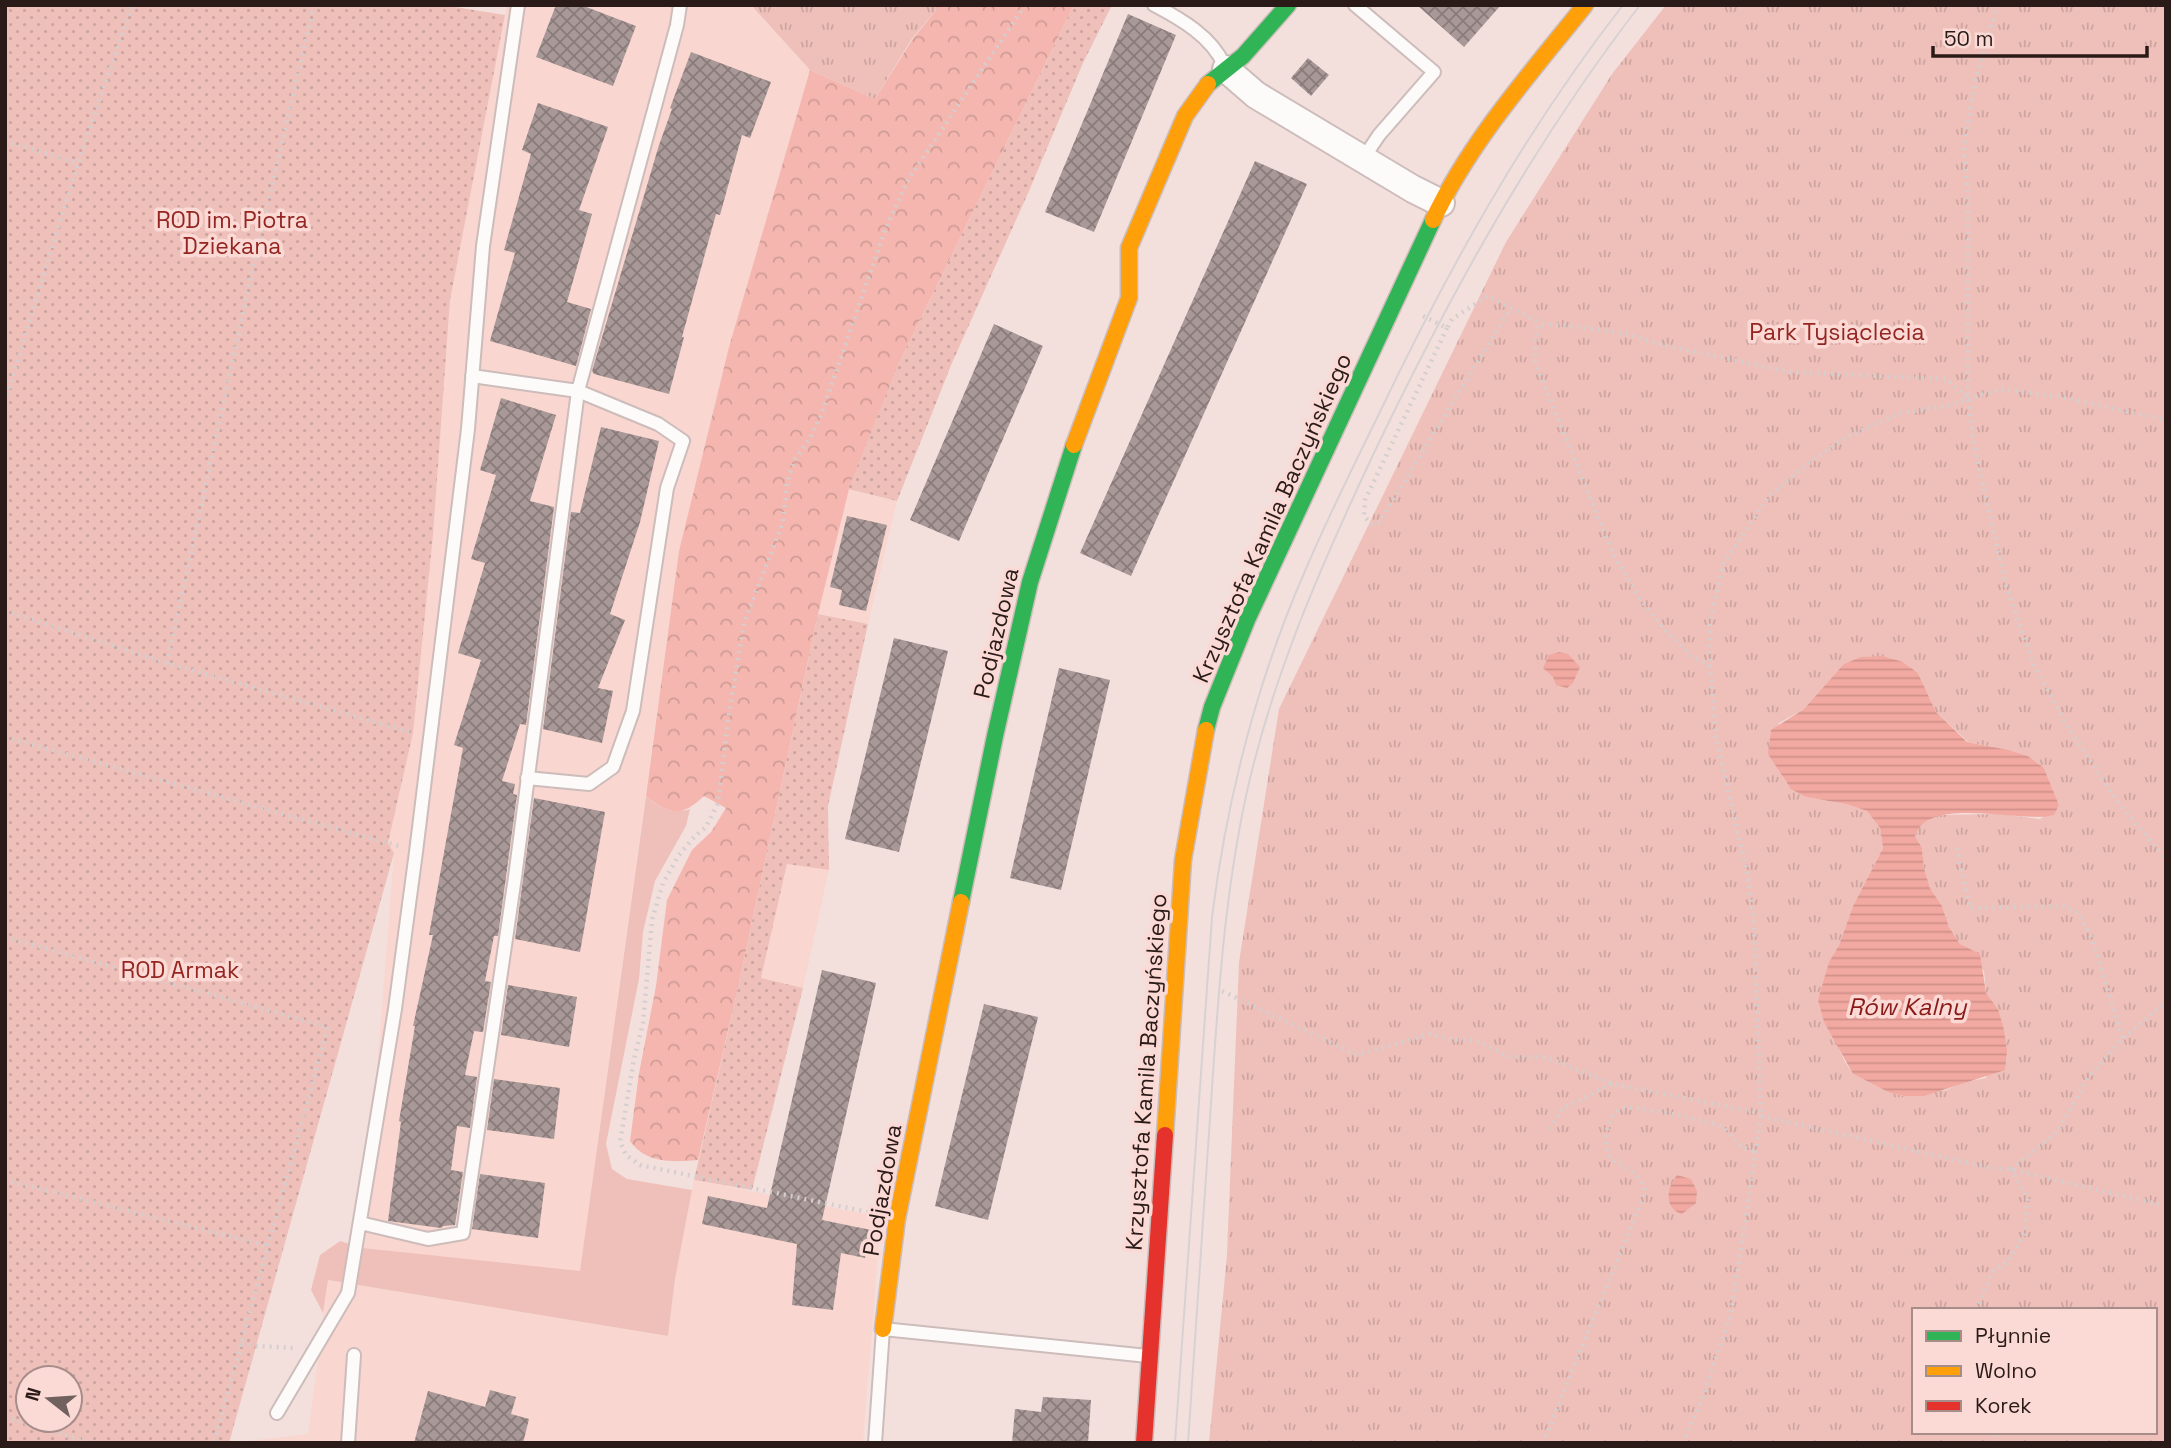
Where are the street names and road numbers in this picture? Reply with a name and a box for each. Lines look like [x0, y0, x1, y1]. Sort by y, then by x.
street label: Krzysztofa Kamila Baczyńskiego [1186, 349, 1358, 687]
street label: Podjazdowa [966, 565, 1026, 701]
street label: Krzysztofa Kamila Baczyńskiego [1119, 893, 1173, 1251]
street label: Podjazdowa [856, 1122, 908, 1258]

